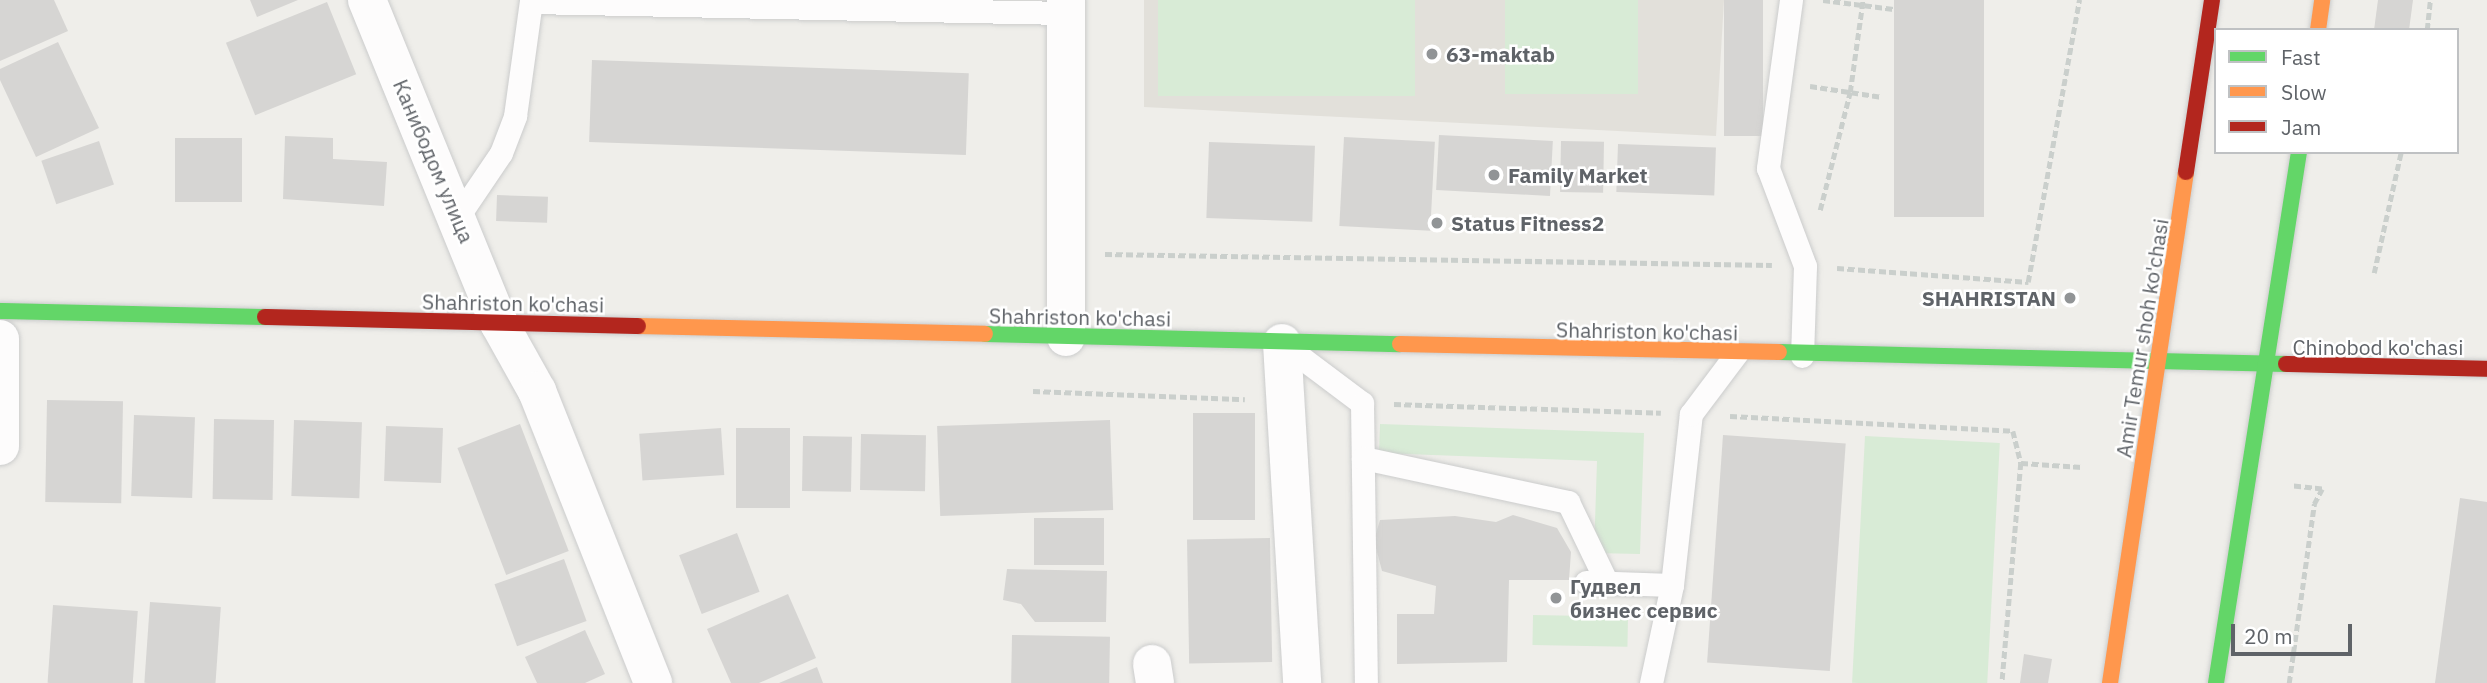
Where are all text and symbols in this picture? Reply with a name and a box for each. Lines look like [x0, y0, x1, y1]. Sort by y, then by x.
legend [2214, 28, 2459, 154]
place label: 63-maktab [1446, 41, 1555, 67]
text: Fast [2281, 43, 2321, 71]
marker: 63-maktab [1424, 46, 1440, 62]
street label: Канибодом улица [388, 75, 480, 247]
text: Slow [2281, 78, 2327, 106]
text: Jam [2281, 113, 2321, 141]
place label: Family Market [1508, 162, 1648, 188]
marker: Family Market [1486, 167, 1502, 183]
place label: Status Fitness2 [1451, 210, 1604, 236]
marker: Status Fitness2 [1429, 215, 1445, 231]
street label: Amir Temur shoh ko'chasi [2111, 217, 2173, 459]
place label: SHAHRISTAN [1922, 285, 2056, 311]
street label: Shahriston ko'chasi [422, 289, 604, 317]
marker: SHAHRISTAN [2062, 290, 2078, 306]
street label: Shahriston ko'chasi [989, 303, 1171, 331]
street label: Shahriston ko'chasi [1556, 317, 1738, 345]
street label: Chinobod ko'chasi [2293, 334, 2463, 360]
place label: Гудвел бизнес сервис [1570, 573, 1718, 623]
marker: Гудвел бизнес сервис [1548, 590, 1564, 606]
scale bar [2235, 610, 2356, 654]
text: 20 m [2244, 622, 2293, 650]

